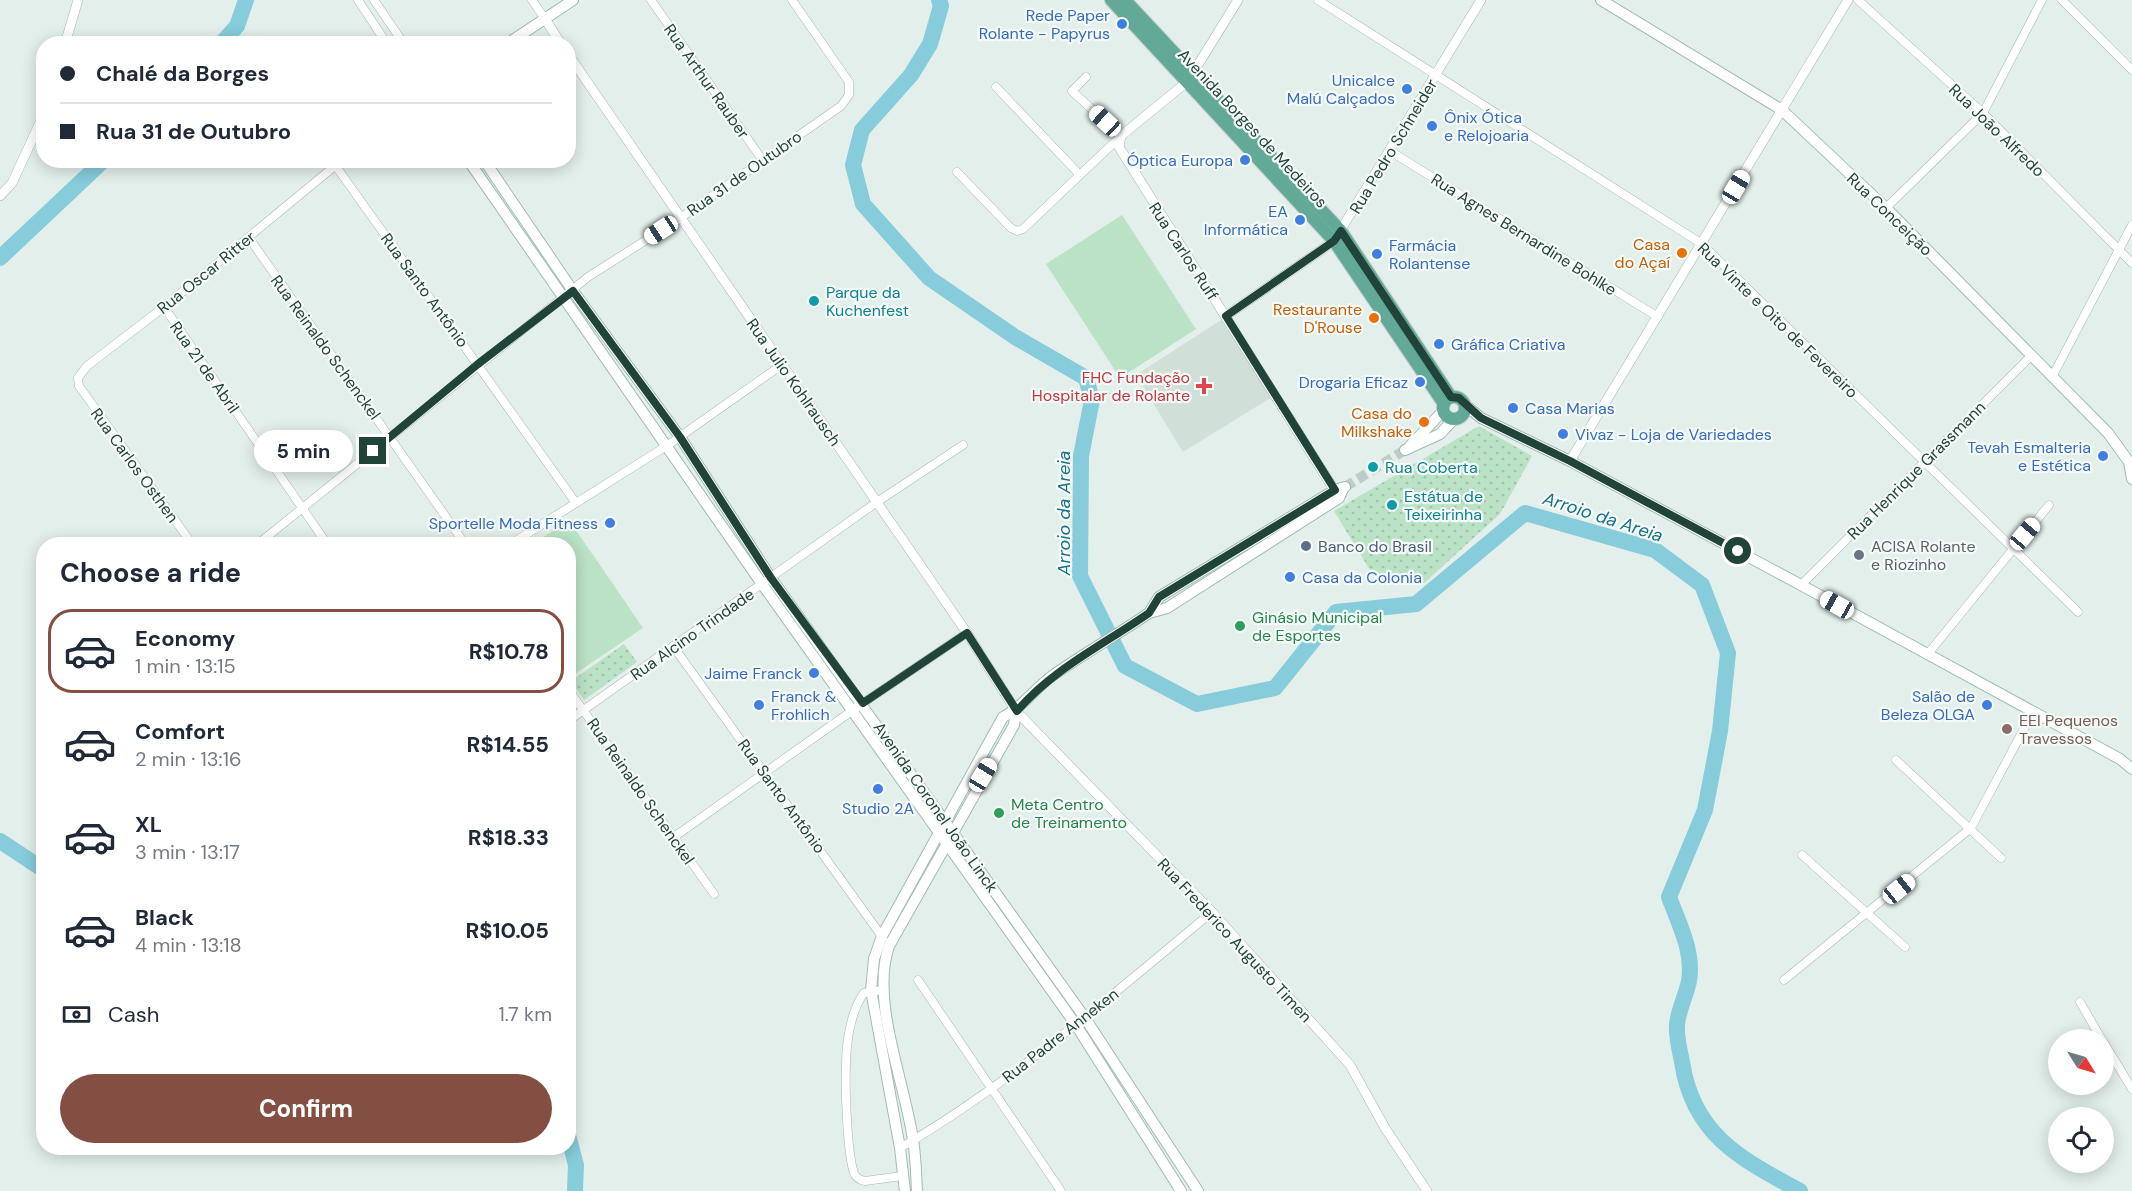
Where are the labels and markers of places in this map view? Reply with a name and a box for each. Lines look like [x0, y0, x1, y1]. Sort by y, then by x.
place label: Rede Paper Rolante - Papyrus [979, 5, 1110, 44]
marker: Rede Paper Rolante - Papyrus [1115, 17, 1129, 31]
place label: Unicalce Malú Calçados [1287, 70, 1395, 109]
marker: Unicalce Malú Calçados [1400, 82, 1414, 96]
place label: Ônix Ótica e Relojoaria [1444, 107, 1529, 146]
marker: Ônix Ótica e Relojoaria [1425, 119, 1439, 133]
place label: Óptica Europa [1127, 150, 1233, 171]
marker: Óptica Europa [1238, 153, 1252, 167]
place label: EA Informática [1204, 201, 1288, 240]
marker: EA Informática [1293, 213, 1307, 227]
place label: Casa do Açaí [1615, 234, 1670, 273]
place label: Farmácia Rolantense [1389, 235, 1470, 274]
marker: Casa do Açaí [1675, 246, 1689, 260]
marker: Farmácia Rolantense [1370, 247, 1384, 261]
place label: Parque da Kuchenfest [826, 282, 909, 321]
marker: Parque da Kuchenfest [807, 294, 821, 308]
place label: Restaurante D'Rouse [1273, 299, 1362, 338]
marker: Restaurante D'Rouse [1367, 311, 1381, 325]
place label: Gráfica Criativa [1451, 334, 1565, 355]
marker: Gráfica Criativa [1432, 337, 1446, 351]
place label: FHC Fundação Hospitalar de Rolante [1032, 367, 1190, 406]
place label: Drogaria Eficaz [1299, 372, 1408, 393]
marker: Drogaria Eficaz [1413, 375, 1427, 389]
marker: FHC Fundação Hospitalar de Rolante [1195, 377, 1213, 395]
place label: Casa Marias [1525, 398, 1615, 419]
marker: Casa Marias [1506, 401, 1520, 415]
place label: Casa do Milkshake [1341, 403, 1412, 442]
marker: Casa do Milkshake [1417, 415, 1431, 429]
place label: Vivaz - Loja de Variedades [1575, 424, 1772, 445]
marker: Vivaz - Loja de Variedades [1556, 427, 1570, 441]
place label: Tevah Esmalteria e Estética [1967, 437, 2091, 476]
marker: Tevah Esmalteria e Estética [2096, 449, 2110, 463]
place label: Rua Coberta [1385, 457, 1478, 478]
marker: Rua Coberta [1366, 460, 1380, 474]
place label: Estátua de Teixeirinha [1404, 486, 1483, 525]
marker: Estátua de Teixeirinha [1385, 498, 1399, 512]
place label: Sportelle Moda Fitness [429, 513, 598, 534]
marker: Sportelle Moda Fitness [603, 516, 617, 530]
place label: Banco do Brasil [1318, 536, 1432, 557]
place label: ACISA Rolante e Riozinho [1871, 536, 1975, 575]
marker: Banco do Brasil [1299, 539, 1313, 553]
marker: ACISA Rolante e Riozinho [1852, 548, 1866, 562]
place label: Casa da Colonia [1302, 567, 1422, 588]
marker: Casa da Colonia [1283, 570, 1297, 584]
place label: Ginásio Municipal de Esportes [1252, 607, 1382, 646]
marker: Ginásio Municipal de Esportes [1233, 619, 1247, 633]
place label: Jaime Franck [704, 663, 802, 684]
marker: Jaime Franck [807, 666, 821, 680]
place label: Franck & Frohlich [771, 686, 837, 725]
place label: Salão de Beleza OLGA [1881, 686, 1975, 725]
marker: Franck & Frohlich [752, 698, 766, 712]
marker: Salão de Beleza OLGA [1980, 698, 1994, 712]
place label: EEI Pequenos Travessos [2019, 710, 2118, 749]
marker: EEI Pequenos Travessos [2000, 722, 2014, 736]
marker: Studio 2A [871, 782, 885, 796]
place label: Meta Centro de Treinamento [1011, 794, 1127, 833]
place label: Studio 2A [842, 798, 914, 819]
marker: Meta Centro de Treinamento [992, 806, 1006, 820]

